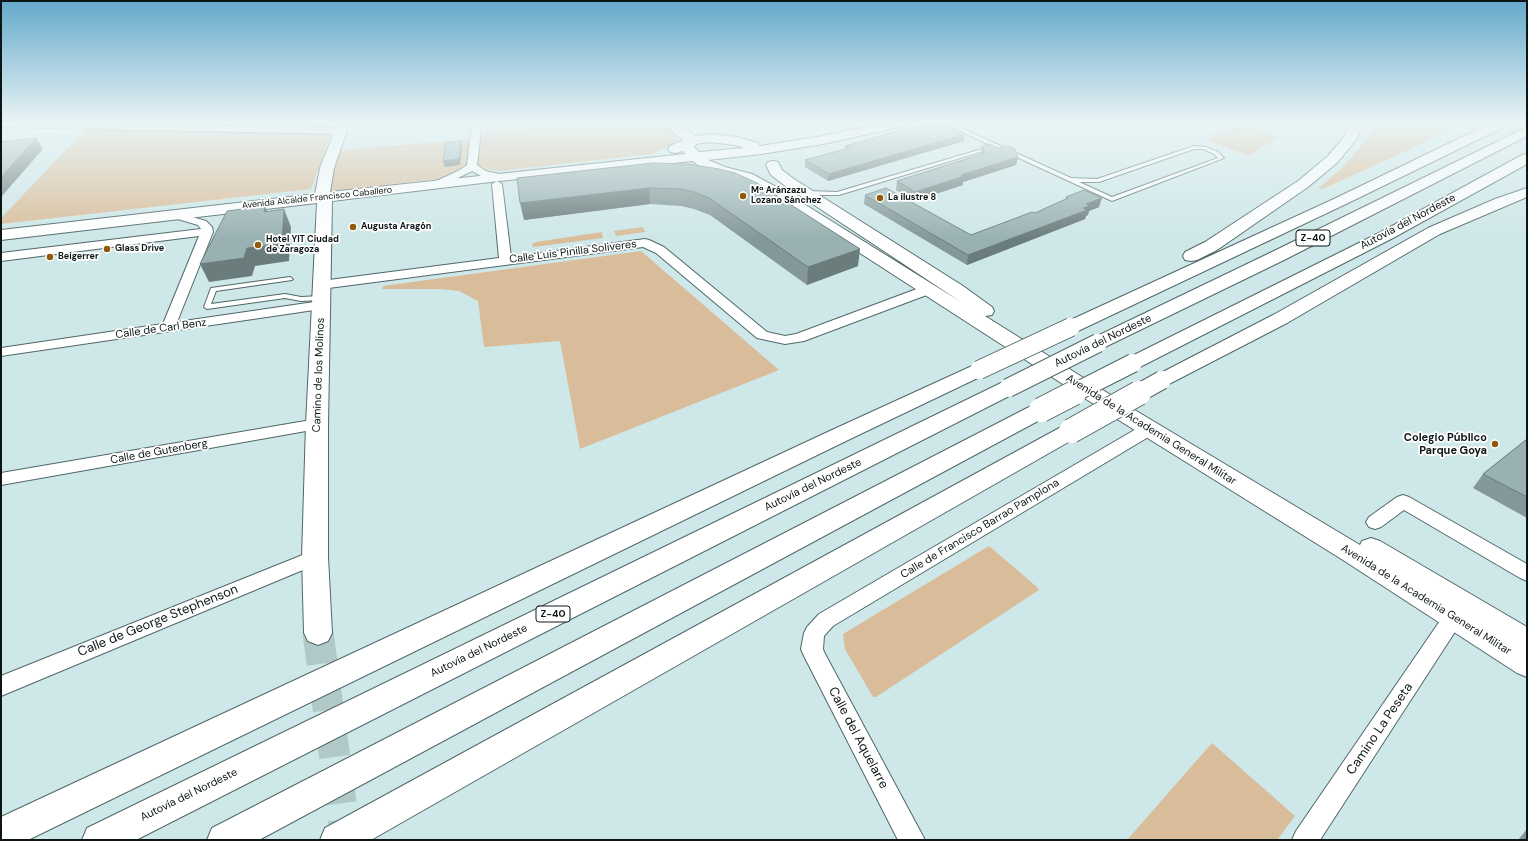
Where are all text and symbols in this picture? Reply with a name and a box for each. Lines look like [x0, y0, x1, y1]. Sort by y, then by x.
street label: Avenida Alcalde Francisco Caballero [241, 185, 393, 211]
place label: Mª Aránzazu Lozano Sánchez [751, 186, 821, 207]
marker: Mª Aránzazu Lozano Sánchez [738, 191, 748, 201]
street label: Autovía del Nordeste [1358, 191, 1458, 253]
marker: La ilustre 8 [875, 193, 885, 203]
place label: La ilustre 8 [888, 193, 936, 203]
marker: Augusta Aragón [348, 222, 358, 232]
place label: Augusta Aragón [361, 222, 431, 232]
road number: Z-40 [1296, 230, 1330, 246]
place label: Hotel YIT Ciudad de Zaragoza [266, 235, 339, 256]
street label: Calle Luis Pinilla Soliveres [509, 238, 637, 266]
marker: Hotel YIT Ciudad de Zaragoza [253, 240, 263, 250]
marker: Glass Drive [102, 244, 112, 254]
place label: Glass Drive [115, 244, 164, 254]
marker: Beigerrer [45, 252, 55, 262]
place label: Beigerrer [58, 252, 99, 262]
street label: Autovía del Nordeste [1052, 312, 1154, 370]
street label: Calle de Carl Benz [115, 316, 207, 342]
street label: Camino de los Molinos [310, 317, 328, 433]
street label: Avenida de la Academia General Militar [1063, 372, 1239, 488]
place label: Colegio Público Parque Goya [1404, 431, 1487, 457]
street label: Calle de Gutenberg [109, 437, 209, 467]
marker: Colegio Público Parque Goya [1490, 439, 1500, 449]
street label: Autovía del Nordeste [762, 456, 864, 514]
street label: Calle de Francisco Barrao Pamplona [898, 476, 1062, 582]
street label: Avenida de la Academia General Militar [1338, 542, 1514, 658]
street label: Calle de George Stephenson [76, 582, 240, 660]
road number: Z-40 [536, 606, 570, 622]
street label: Autovía del Nordeste [428, 622, 530, 680]
street label: Camino La Peseta [1343, 680, 1417, 778]
street label: Calle del Aquelarre [825, 684, 891, 792]
street label: Autovía del Nordeste [138, 766, 240, 824]

